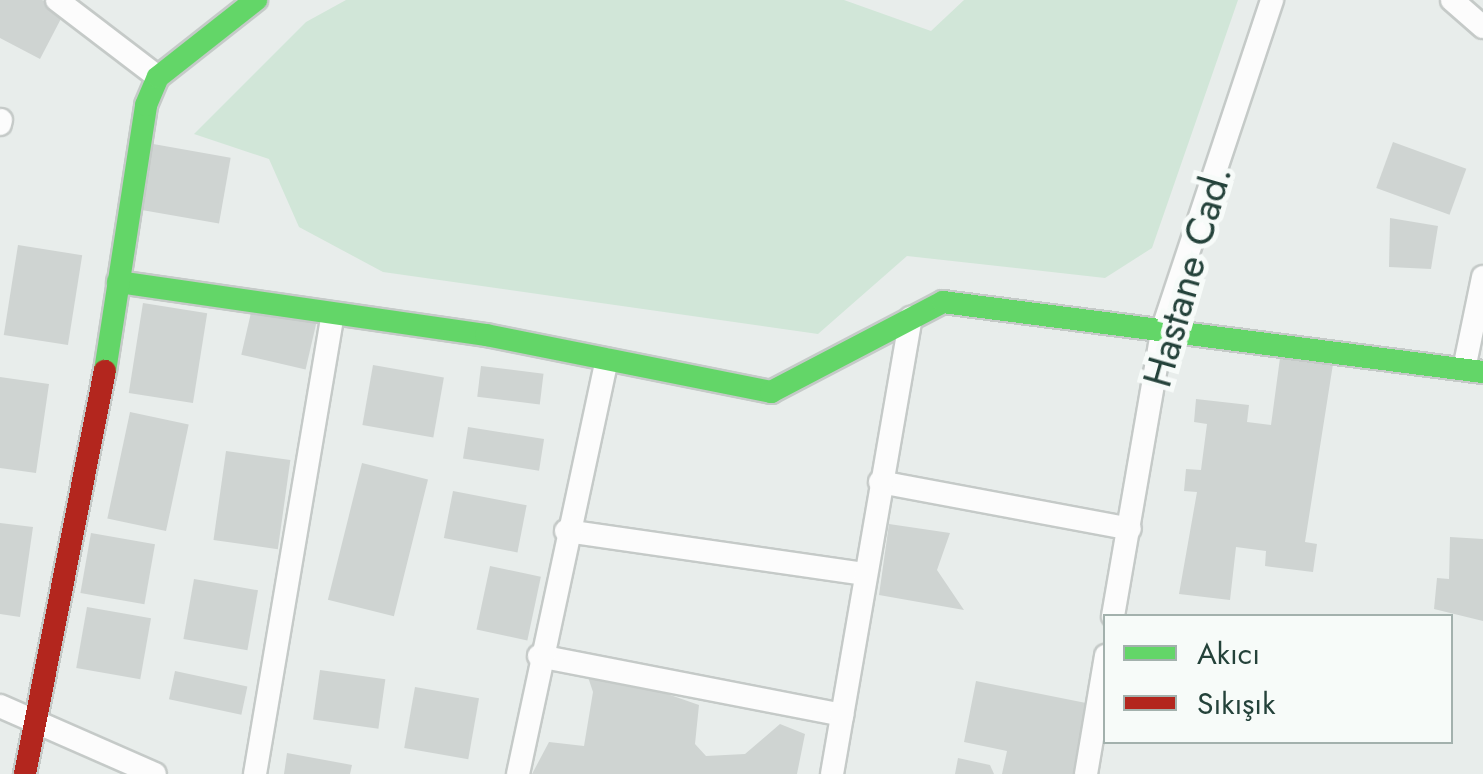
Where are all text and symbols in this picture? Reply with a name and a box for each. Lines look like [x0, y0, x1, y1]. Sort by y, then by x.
street label: Hastane Cad. [1133, 160, 1241, 392]
legend [1103, 614, 1453, 744]
text: Akıcı [1197, 632, 1260, 675]
text: Sıkışık [1197, 682, 1275, 725]

